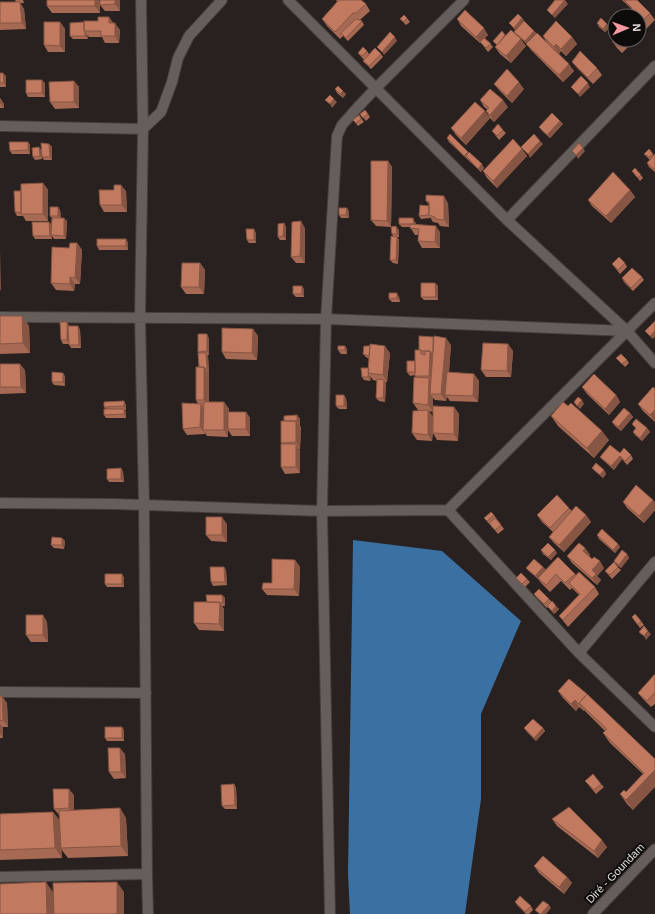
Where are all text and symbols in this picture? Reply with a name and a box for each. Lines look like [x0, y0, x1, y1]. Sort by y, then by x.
north arrow [607, 8, 647, 48]
text: N [631, 23, 643, 32]
street label: Diré - Goundam [584, 841, 646, 905]

